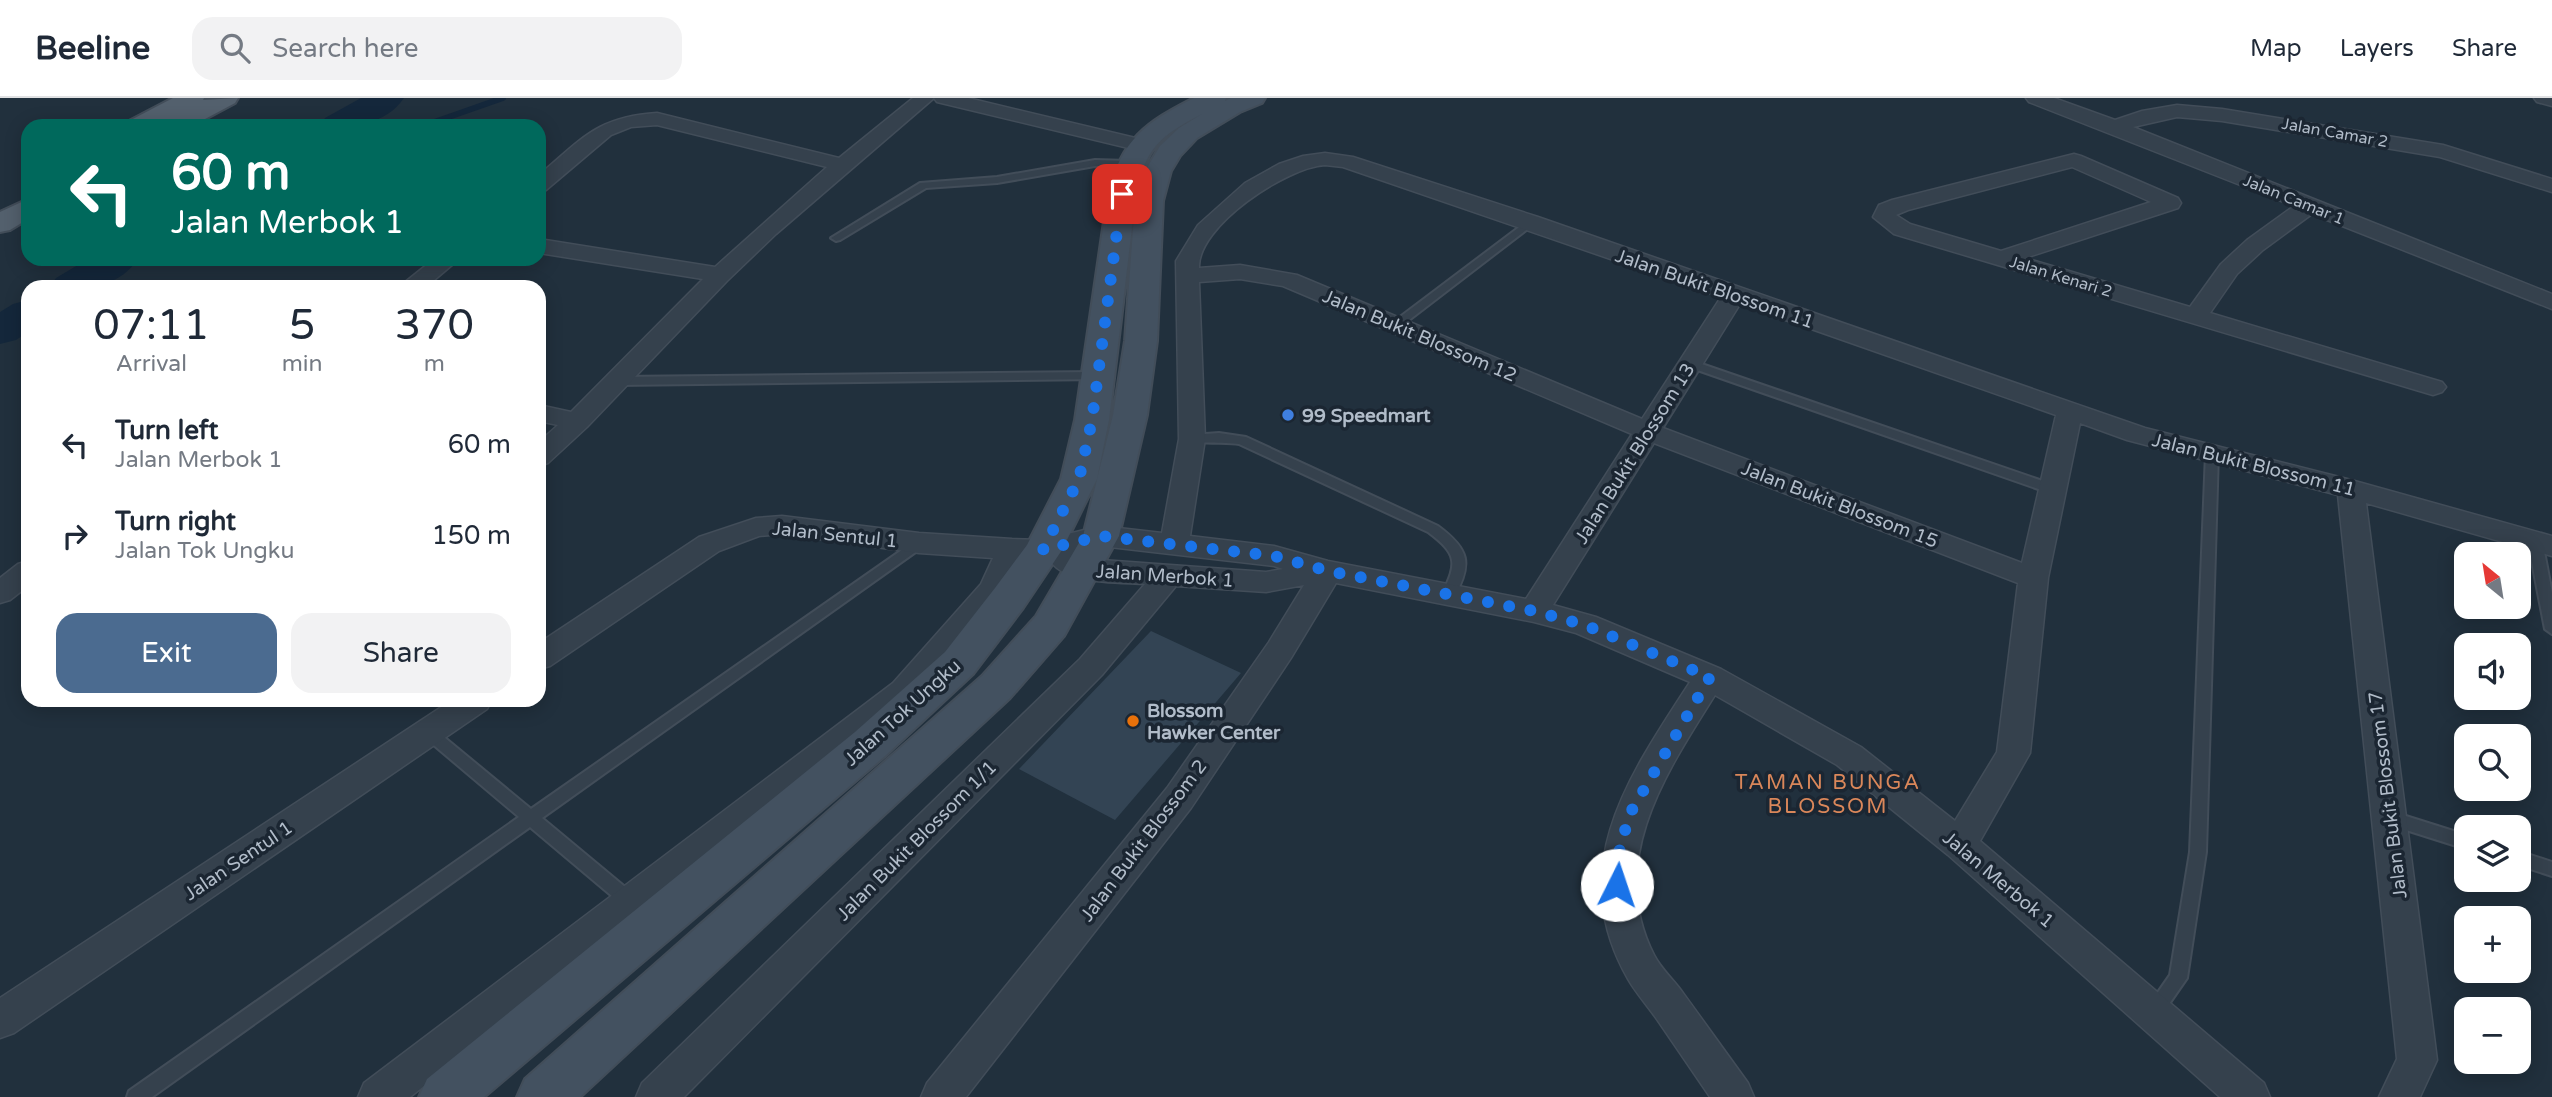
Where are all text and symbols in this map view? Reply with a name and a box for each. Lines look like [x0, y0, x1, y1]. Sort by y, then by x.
search box [192, 17, 682, 80]
text: Beeline [35, 29, 150, 68]
icon: search [216, 29, 254, 67]
text: Search here [272, 33, 418, 64]
text: Map [2250, 34, 2302, 63]
text: Layers [2340, 34, 2414, 63]
text: Share [2452, 34, 2517, 63]
street label: Jalan Camar 2 [2280, 114, 2389, 152]
text: 60 m [171, 144, 290, 203]
icon: left [56, 147, 147, 238]
pin [1092, 164, 1152, 224]
street label: Jalan Camar 1 [2240, 171, 2347, 229]
icon: arrive [1103, 175, 1141, 213]
text: Jalan Merbok 1 [171, 204, 404, 242]
street label: Jalan Bukit Blossom 11 [1612, 245, 1817, 333]
street label: Jalan Kenari 2 [2007, 252, 2114, 302]
street label: Jalan Bukit Blossom 12 [1319, 285, 1520, 387]
text: 07:11 [93, 300, 210, 351]
text: 5 [289, 300, 315, 351]
text: 370 [395, 300, 474, 351]
text: Arrival [116, 350, 187, 378]
text: min [282, 350, 323, 378]
text: m [424, 350, 445, 378]
street label: Jalan Bukit Blossom 13 [1570, 359, 1699, 548]
place label: 99 Speedmart [1302, 405, 1431, 428]
marker: 99 Speedmart [1280, 407, 1296, 423]
text: Turn left [115, 415, 218, 446]
icon: left [56, 426, 94, 464]
text: 60 m [448, 429, 511, 460]
street label: Jalan Bukit Blossom 11 [2150, 429, 2358, 501]
text: Jalan Merbok 1 [115, 446, 282, 474]
street label: Jalan Bukit Blossom 15 [1738, 457, 1941, 553]
text: Turn right [115, 506, 236, 537]
icon: right [56, 517, 94, 555]
street label: Jalan Sentul 1 [771, 517, 899, 553]
text: 150 m [431, 520, 511, 551]
text: Jalan Tok Ungku [115, 537, 294, 565]
north arrow [2454, 542, 2530, 620]
map controls [2454, 542, 2531, 1074]
street label: Jalan Merbok 1 [1095, 560, 1235, 592]
button: Exit [56, 613, 277, 693]
button: Share [291, 613, 511, 693]
button: sound [2454, 633, 2531, 710]
street label: Jalan Tok Ungku [840, 655, 965, 771]
street label: Jalan Bukit Blossom 17 [2364, 690, 2412, 900]
place label: Blossom Hawker Center [1147, 700, 1281, 744]
marker: Blossom Hawker Center [1125, 713, 1141, 729]
button: search [2454, 724, 2531, 801]
street label: Jalan Bukit Blossom 2 [1076, 755, 1212, 926]
street label: Jalan Bukit Blossom 1/1 [832, 756, 1001, 925]
district label: TAMAN BUNGA BLOSSOM [1735, 770, 1921, 819]
button: layers [2454, 815, 2531, 892]
street label: Jalan Sentul 1 [180, 817, 297, 905]
street label: Jalan Merbok 1 [1938, 827, 2058, 933]
position arrow [1580, 848, 1654, 922]
button: + [2454, 906, 2531, 983]
button: − [2454, 997, 2531, 1074]

